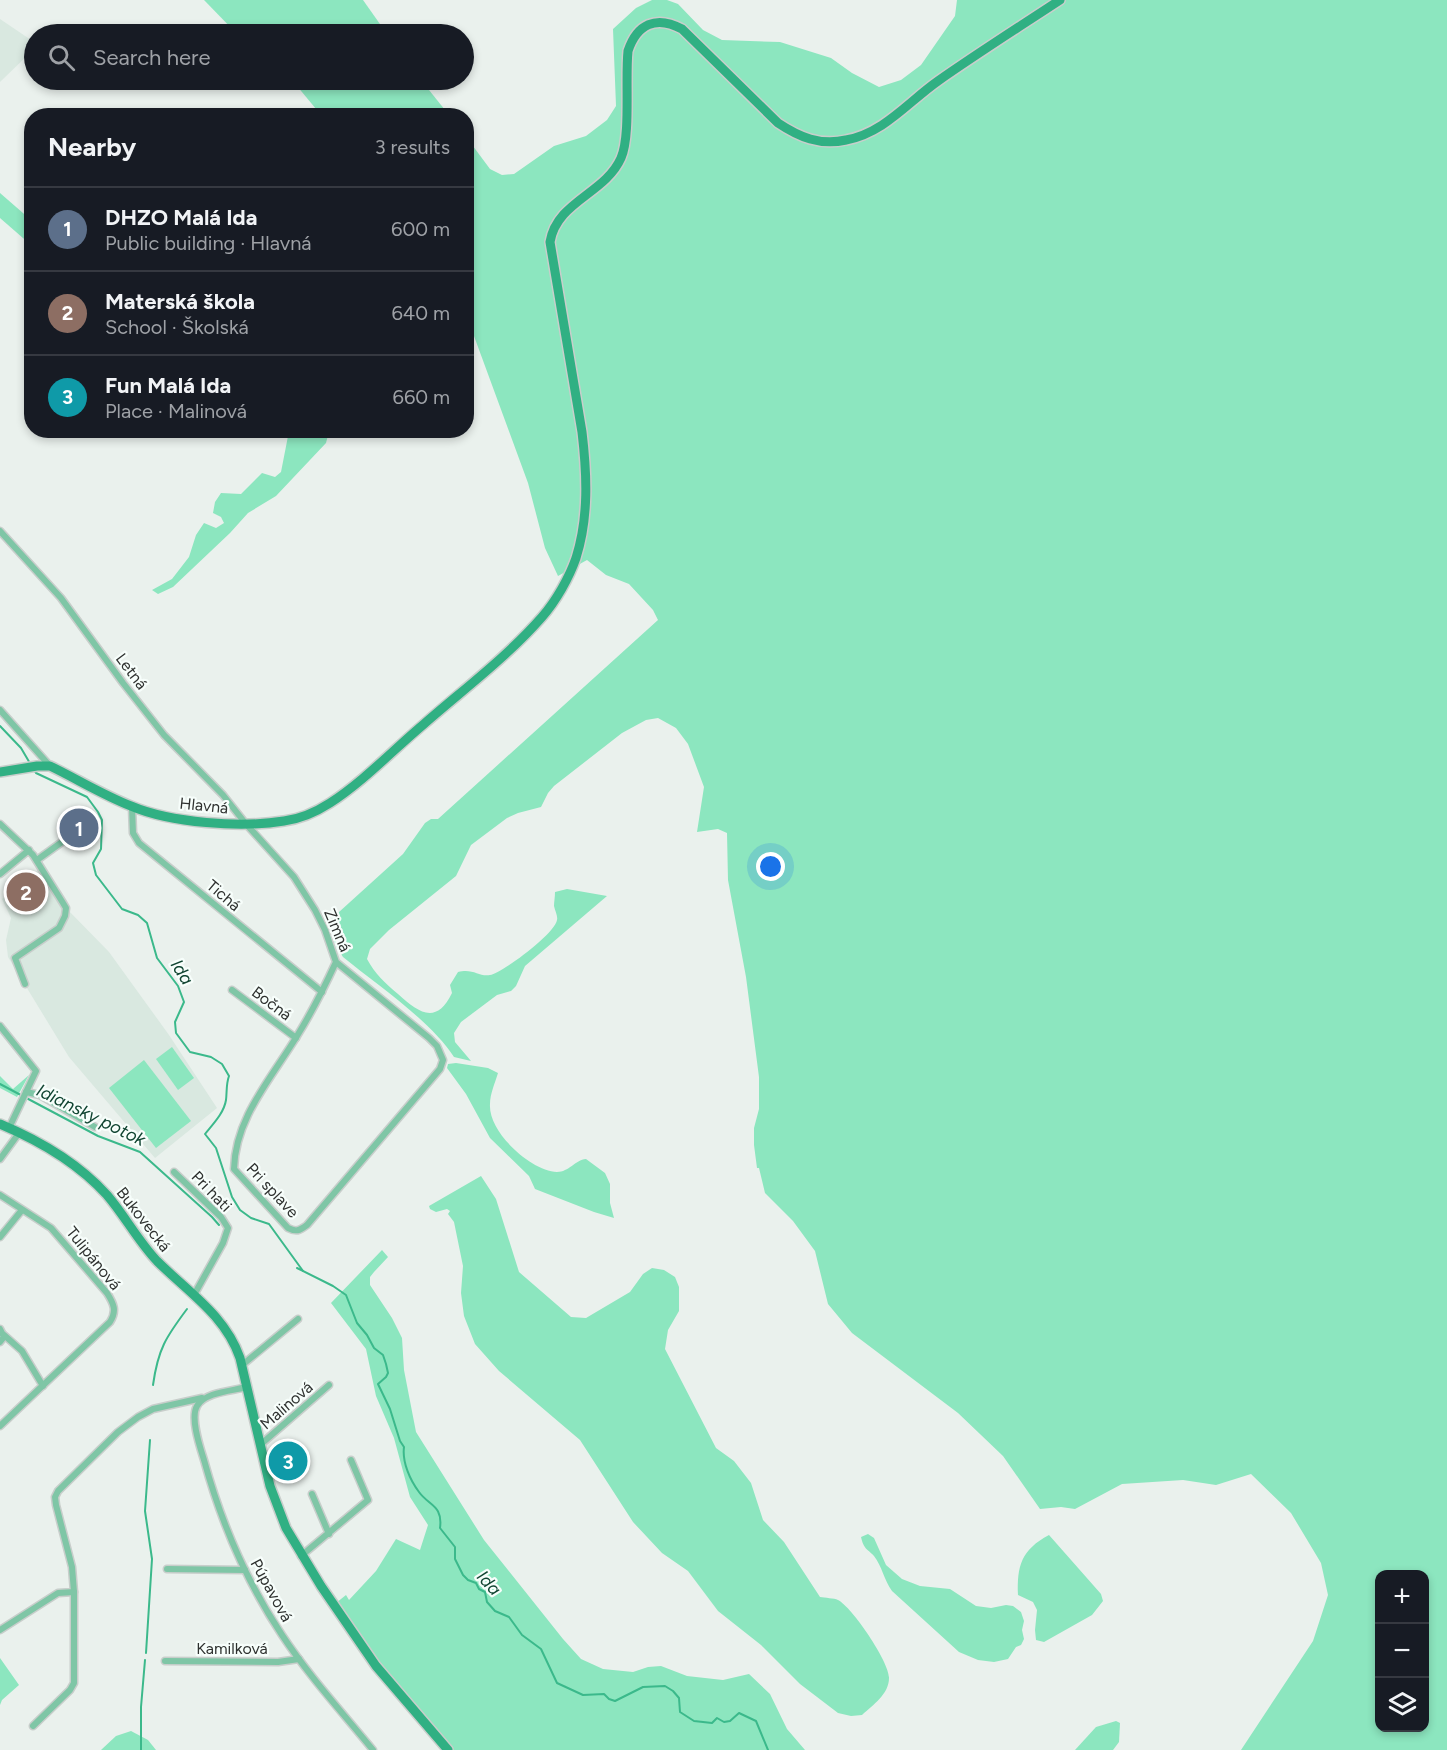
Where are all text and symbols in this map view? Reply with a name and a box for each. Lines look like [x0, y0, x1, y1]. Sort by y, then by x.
search box [24, 24, 474, 90]
icon: search [45, 41, 78, 74]
text: Search here [93, 44, 211, 71]
text: Nearby [48, 131, 136, 163]
text: 3 results [375, 135, 450, 159]
text: DHZO Malá Ida [105, 204, 257, 231]
text: 1 [63, 217, 72, 241]
text: 600 m [391, 217, 450, 241]
text: Public building · Hlavná [105, 231, 312, 255]
text: Materská škola [105, 288, 255, 315]
text: 2 [62, 301, 73, 325]
text: 640 m [391, 301, 450, 325]
text: School · Školská [105, 315, 249, 339]
text: Fun Malá Ida [105, 372, 231, 399]
text: 3 [62, 385, 73, 409]
text: 660 m [393, 385, 450, 409]
text: Place · Malinová [105, 399, 247, 423]
street label: Letná [112, 650, 151, 693]
street label: Hlavná [179, 793, 229, 818]
pin: 1 [60, 806, 98, 850]
your location [756, 852, 785, 881]
pin: 2 [6, 870, 46, 914]
street label: Tichá [203, 876, 244, 915]
street label: Zimná [320, 906, 355, 954]
water label: Ida [166, 955, 198, 989]
street label: Bočná [248, 982, 295, 1024]
water label: Idiansky potok [33, 1079, 150, 1151]
street label: Pri splave [243, 1159, 303, 1222]
street label: Pri hati [188, 1167, 236, 1216]
street label: Bukovecká [113, 1183, 175, 1255]
street label: Tulipánová [62, 1223, 125, 1294]
street label: Malinová [256, 1377, 316, 1433]
pin: 3 [268, 1438, 308, 1484]
street label: Púpavová [247, 1555, 297, 1625]
water label: Ida [472, 1566, 506, 1600]
map controls [1375, 1570, 1429, 1732]
button: + [1375, 1570, 1429, 1624]
button: − [1375, 1624, 1429, 1678]
street label: Kamilková [196, 1639, 268, 1658]
button: layers [1375, 1678, 1429, 1732]

